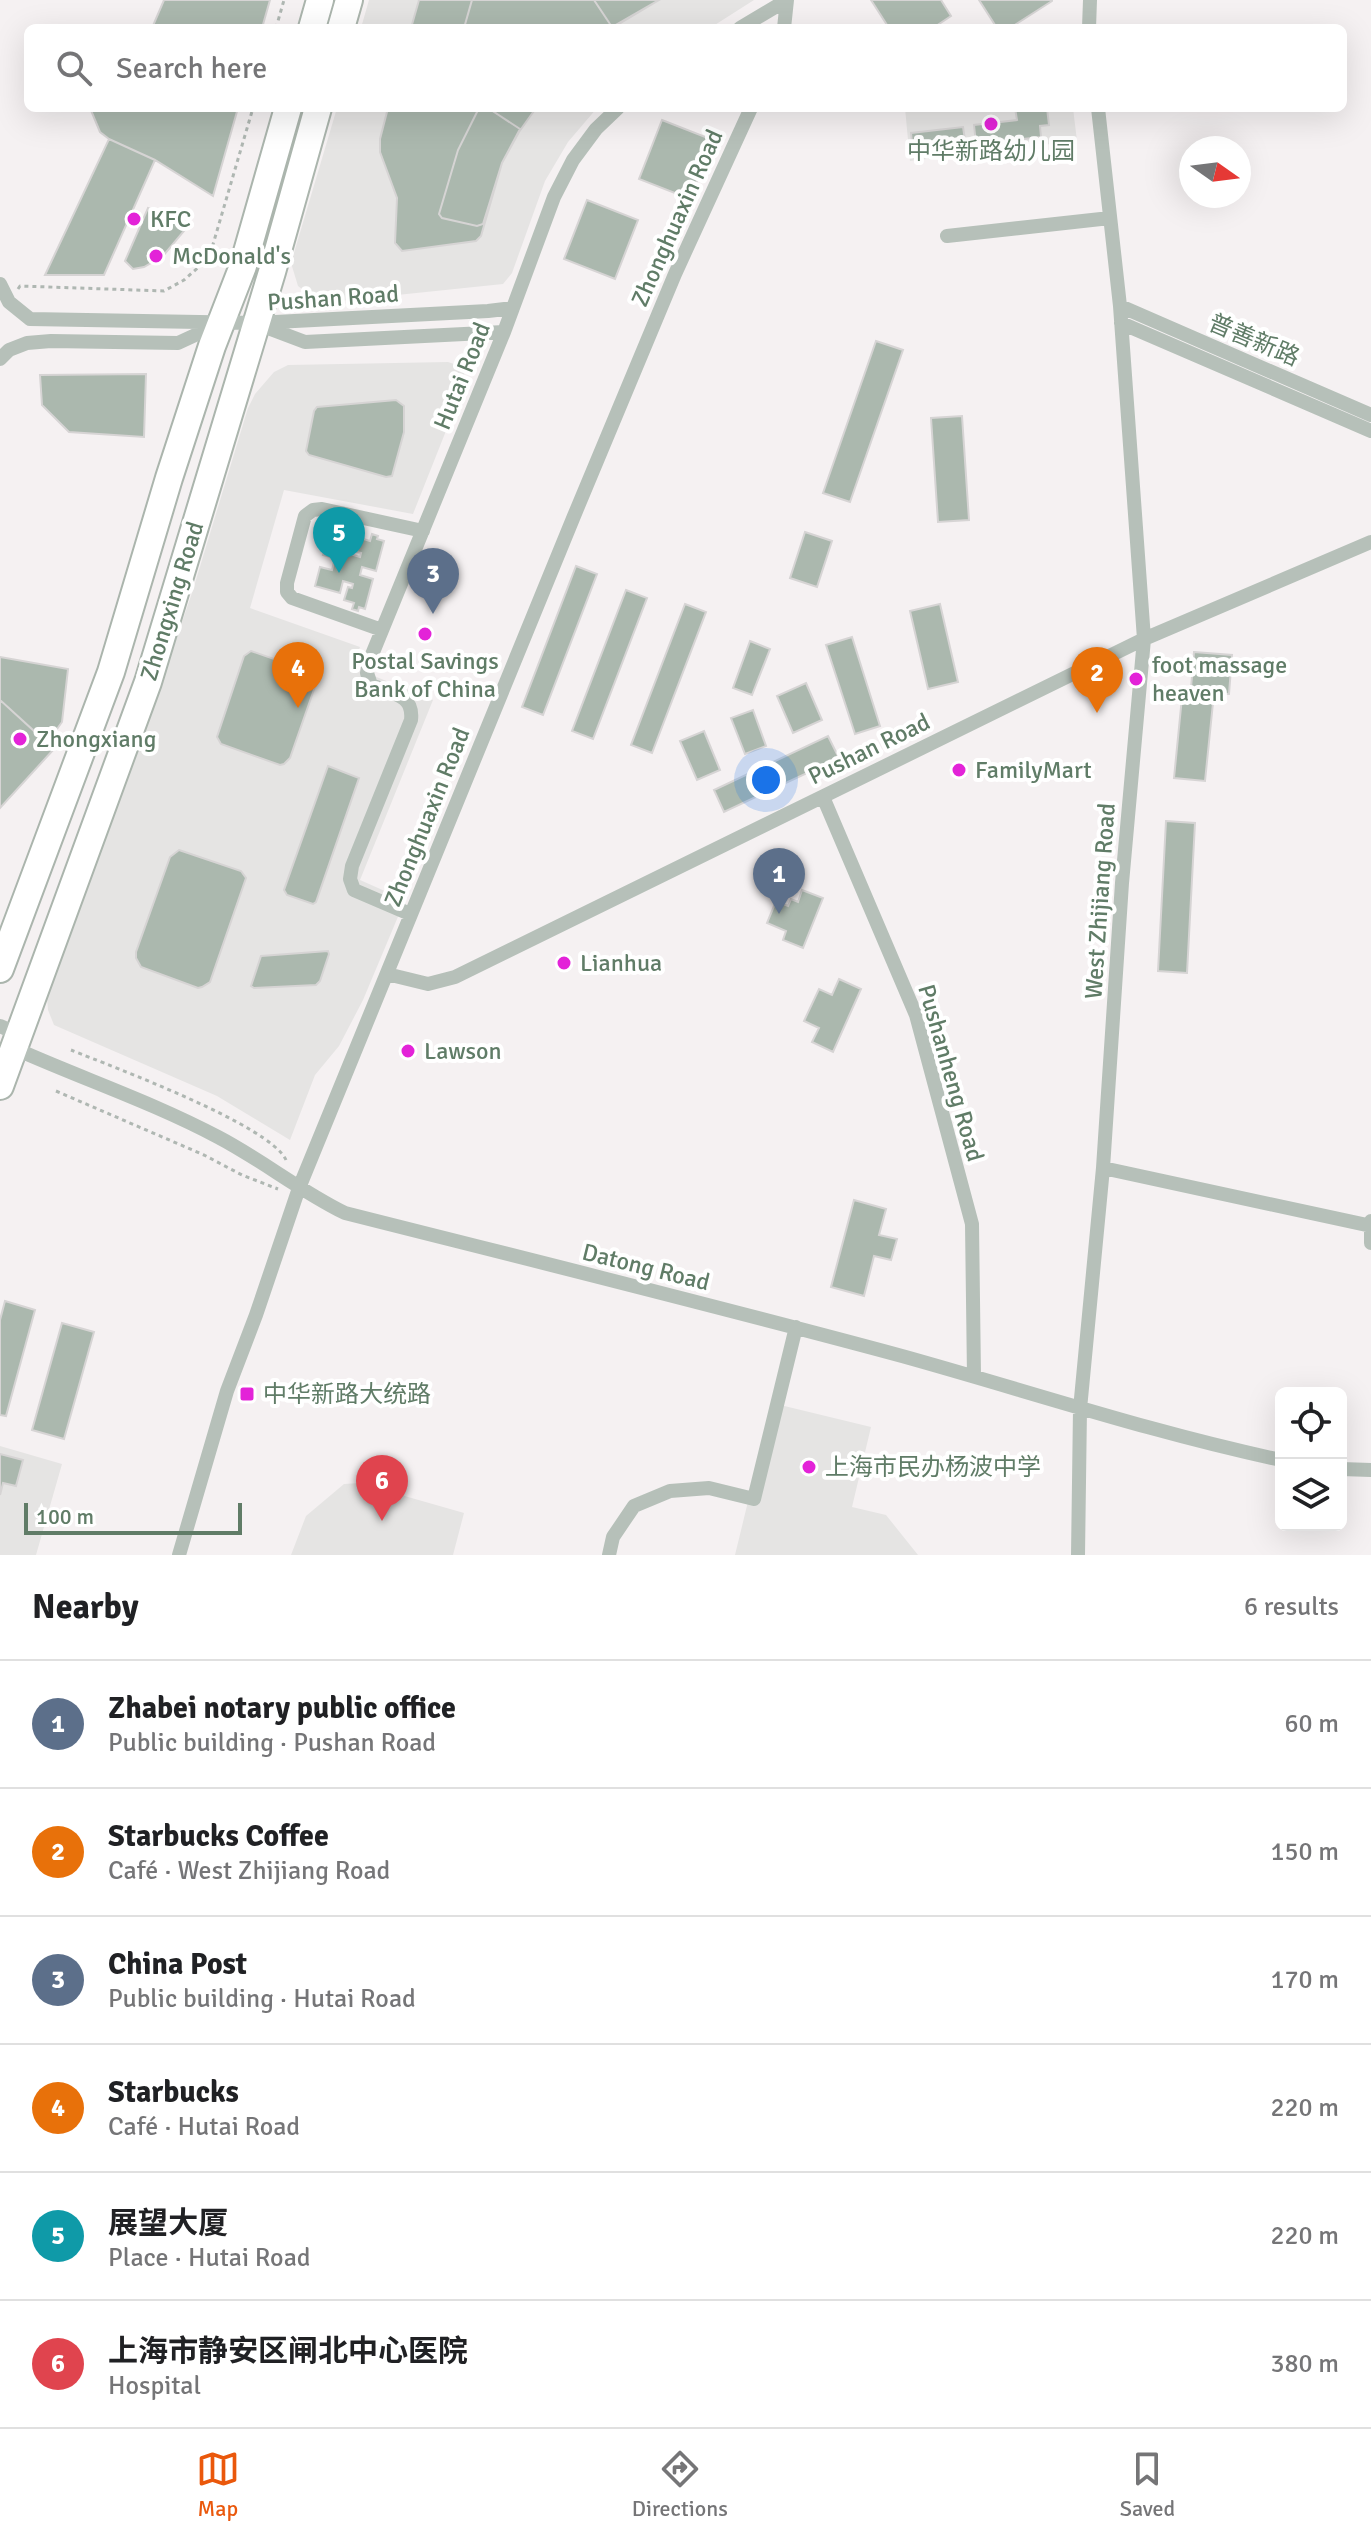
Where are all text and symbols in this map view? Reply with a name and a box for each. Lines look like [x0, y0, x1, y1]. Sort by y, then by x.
search box [24, 24, 1347, 112]
icon: search [52, 46, 96, 90]
text: Search here [116, 50, 267, 87]
marker: 中华新路幼儿园 [982, 115, 1000, 133]
street label: Zhonghuaxin Road [625, 125, 729, 311]
place label: 中华新路幼儿园 [907, 136, 1075, 166]
north arrow [1179, 136, 1251, 208]
place label: KFC [150, 204, 191, 234]
marker: KFC [125, 210, 143, 228]
place label: McDonald's [172, 241, 291, 271]
marker: McDonald's [147, 247, 165, 265]
street label: Pushan Road [266, 278, 400, 318]
street label: 普善新路 [1204, 307, 1304, 373]
street label: Hutai Road [427, 318, 497, 434]
pin: 5 [313, 507, 365, 573]
street label: Zhongxing Road [134, 518, 210, 684]
pin: 3 [407, 548, 459, 614]
marker: Postal Savings Bank of China [416, 625, 434, 643]
pin: 4 [272, 642, 324, 708]
place label: Postal Savings Bank of China [351, 646, 499, 704]
pin: 2 [1071, 647, 1123, 713]
place label: foot massage heaven [1152, 650, 1287, 708]
marker: foot massage heaven [1127, 670, 1145, 688]
street label: Pushan Road [803, 707, 935, 791]
street label: Zhonghuaxin Road [377, 723, 477, 911]
place label: Zhongxiang [36, 724, 156, 754]
marker: Zhongxiang [11, 730, 29, 748]
place label: FamilyMart [975, 755, 1092, 785]
your location [746, 760, 786, 800]
marker: FamilyMart [950, 761, 968, 779]
street label: West Zhijiang Road [1078, 802, 1122, 1000]
pin: 1 [753, 848, 805, 914]
place label: Lianhua [580, 948, 662, 978]
marker: Lianhua [555, 954, 573, 972]
street label: Pushanheng Road [911, 981, 991, 1165]
place label: Lawson [424, 1036, 502, 1066]
marker: Lawson [399, 1042, 417, 1060]
street label: Datong Road [579, 1237, 713, 1297]
place label: 中华新路大统路 [263, 1379, 431, 1409]
marker: 中华新路大统路 [238, 1385, 256, 1403]
map controls [1275, 1387, 1347, 1531]
button: locate [1275, 1387, 1347, 1459]
place label: 上海市民办杨波中学 [825, 1452, 1041, 1482]
pin: 6 [356, 1455, 408, 1521]
marker: 上海市民办杨波中学 [800, 1458, 818, 1476]
button: layers [1275, 1459, 1347, 1531]
scale bar [24, 1499, 242, 1535]
text: 100 m [36, 1503, 94, 1530]
text: Nearby [32, 1586, 139, 1628]
text: 6 results [1244, 1591, 1339, 1623]
text: Zhabei notary public office [108, 1690, 456, 1727]
text: 1 [51, 1708, 65, 1740]
text: 60 m [1284, 1708, 1339, 1740]
text: Public building · Pushan Road [108, 1727, 436, 1759]
text: Starbucks Coffee [108, 1818, 329, 1855]
text: 2 [51, 1836, 65, 1868]
text: 150 m [1270, 1836, 1339, 1868]
text: Café · West Zhijiang Road [108, 1855, 390, 1887]
text: China Post [108, 1946, 247, 1983]
text: 3 [51, 1964, 65, 1996]
text: 170 m [1270, 1964, 1339, 1996]
text: Public building · Hutai Road [108, 1983, 416, 2015]
text: Starbucks [108, 2074, 239, 2111]
text: 4 [51, 2092, 65, 2124]
text: 220 m [1270, 2092, 1339, 2124]
text: Café · Hutai Road [108, 2111, 300, 2143]
text: 展望大厦 [108, 2205, 228, 2242]
text: 5 [51, 2220, 65, 2252]
text: 220 m [1270, 2220, 1339, 2252]
text: Place · Hutai Road [108, 2242, 311, 2274]
text: 上海市静安区闸北中心医院 [108, 2333, 468, 2370]
text: 6 [51, 2348, 65, 2380]
text: 380 m [1270, 2348, 1339, 2380]
text: Hospital [108, 2370, 201, 2402]
tab: Map [196, 2447, 240, 2522]
tab: Directions [632, 2447, 728, 2522]
tab: Saved [1120, 2447, 1175, 2522]

